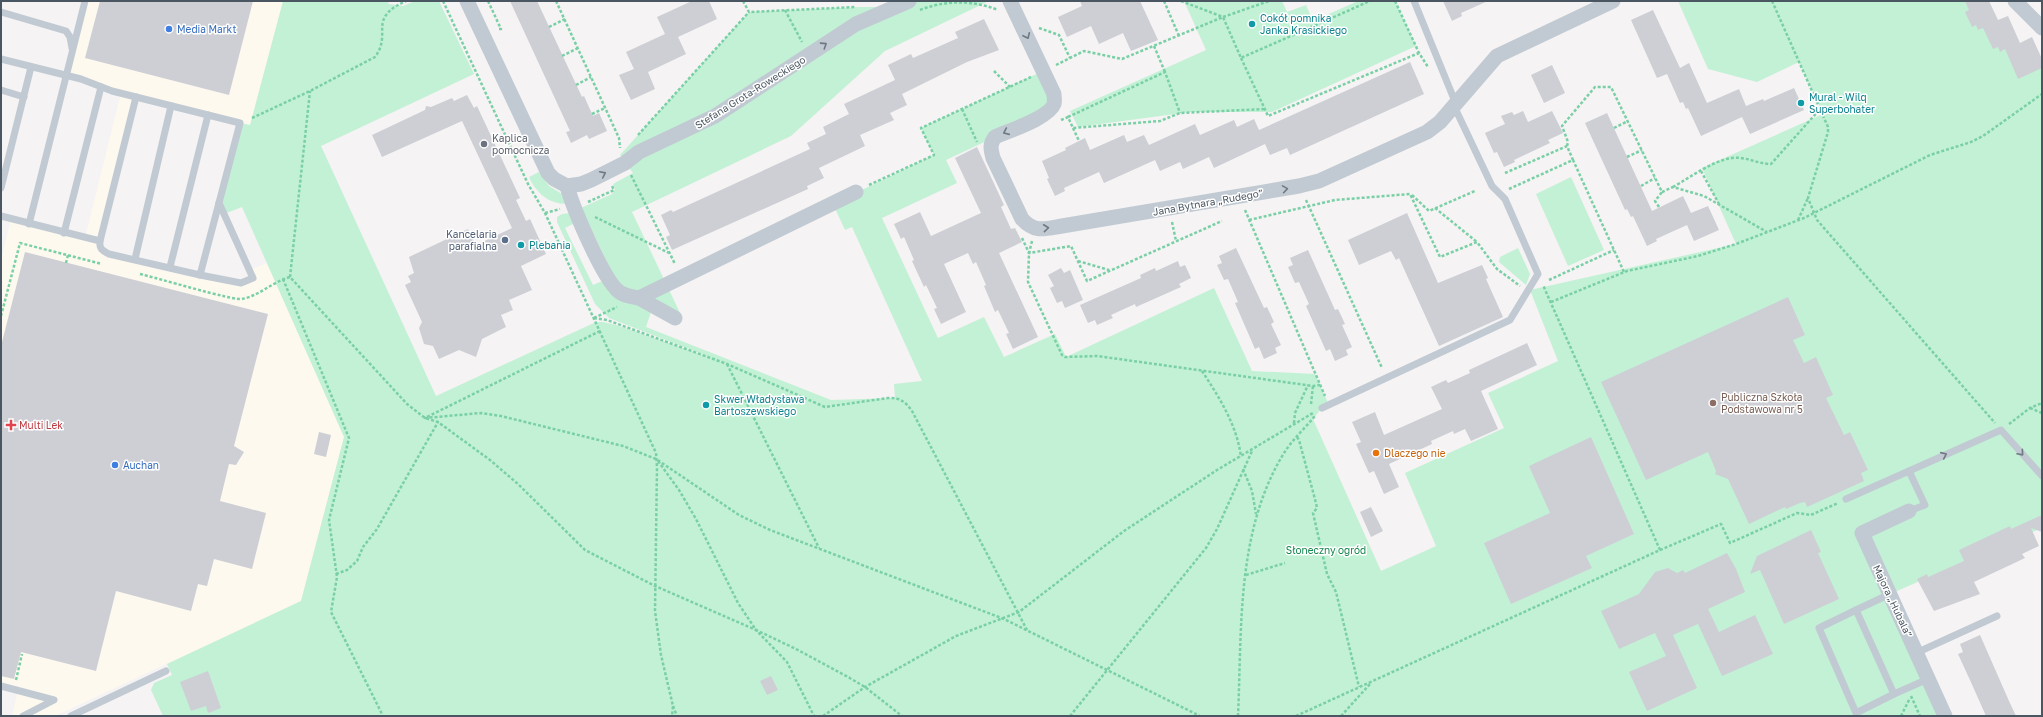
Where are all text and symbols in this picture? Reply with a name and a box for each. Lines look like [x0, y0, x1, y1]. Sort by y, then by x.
place label: Cokół pomnika Janka Krasickiego [1260, 12, 1347, 36]
marker: Cokół pomnika Janka Krasickiego [1247, 19, 1257, 29]
place label: Media Markt [177, 23, 236, 35]
marker: Media Markt [164, 24, 174, 34]
one-way arrow [1022, 32, 1030, 40]
one-way arrow [820, 43, 827, 50]
street label: Stefana Grota-Roweckiego [693, 53, 807, 131]
place label: Mural - Wilq Superbohater [1809, 91, 1875, 115]
marker: Mural - Wilq Superbohater [1796, 98, 1806, 108]
one-way arrow [1003, 127, 1011, 135]
place label: Kaplica pomocnicza [492, 132, 549, 156]
marker: Kaplica pomocnicza [479, 139, 489, 149]
one-way arrow [599, 171, 607, 179]
one-way arrow [1282, 185, 1288, 194]
street label: Jana Bytnara „Rudego” [1152, 186, 1264, 218]
one-way arrow [1043, 224, 1049, 233]
place label: Kancelaria parafialna [446, 228, 497, 252]
marker: Kancelaria parafialna [500, 235, 510, 245]
place label: Plebania [529, 239, 571, 251]
marker: Plebania [516, 240, 526, 250]
place label: Publiczna Szkoła Podstawowa nr 5 [1721, 391, 1803, 415]
place label: Skwer Władysława Bartoszewskiego [714, 393, 804, 417]
marker: Publiczna Szkoła Podstawowa nr 5 [1708, 398, 1718, 408]
marker: Skwer Władysława Bartoszewskiego [701, 400, 711, 410]
place label: Multi Lek [19, 419, 63, 431]
marker: Multi Lek [6, 420, 16, 430]
place label: Dlaczego nie [1384, 447, 1446, 459]
marker: Dlaczego nie [1371, 448, 1381, 458]
one-way arrow [2017, 448, 2024, 456]
one-way arrow [1940, 452, 1948, 460]
place label: Auchan [123, 459, 159, 471]
marker: Auchan [110, 460, 120, 470]
park label: Słoneczny ogród [1286, 544, 1366, 556]
street label: Majora „Hubala” [1871, 563, 1915, 639]

